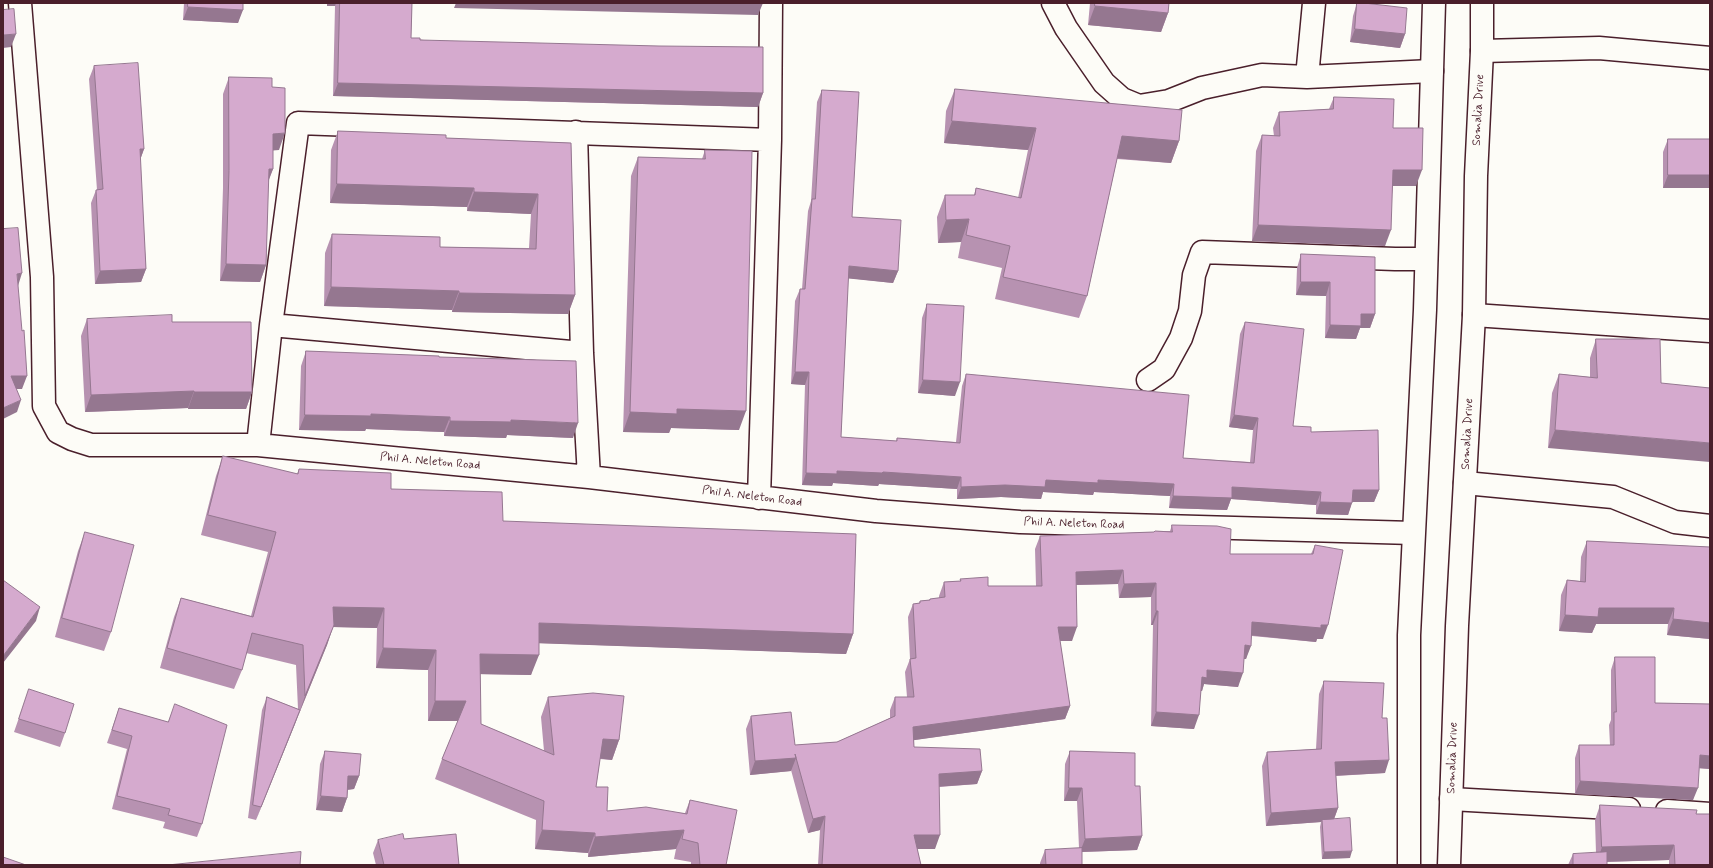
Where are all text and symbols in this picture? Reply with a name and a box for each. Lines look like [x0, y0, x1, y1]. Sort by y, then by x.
street label: Somalia Drive [1470, 74, 1488, 146]
street label: Somalia Drive [1459, 398, 1477, 470]
street label: Phil A. Neleton Road [379, 450, 481, 474]
street label: Phil A. Neleton Road [701, 484, 803, 510]
street label: Phil A. Neleton Road [1023, 515, 1125, 533]
street label: Somalia Drive [1445, 722, 1461, 794]

